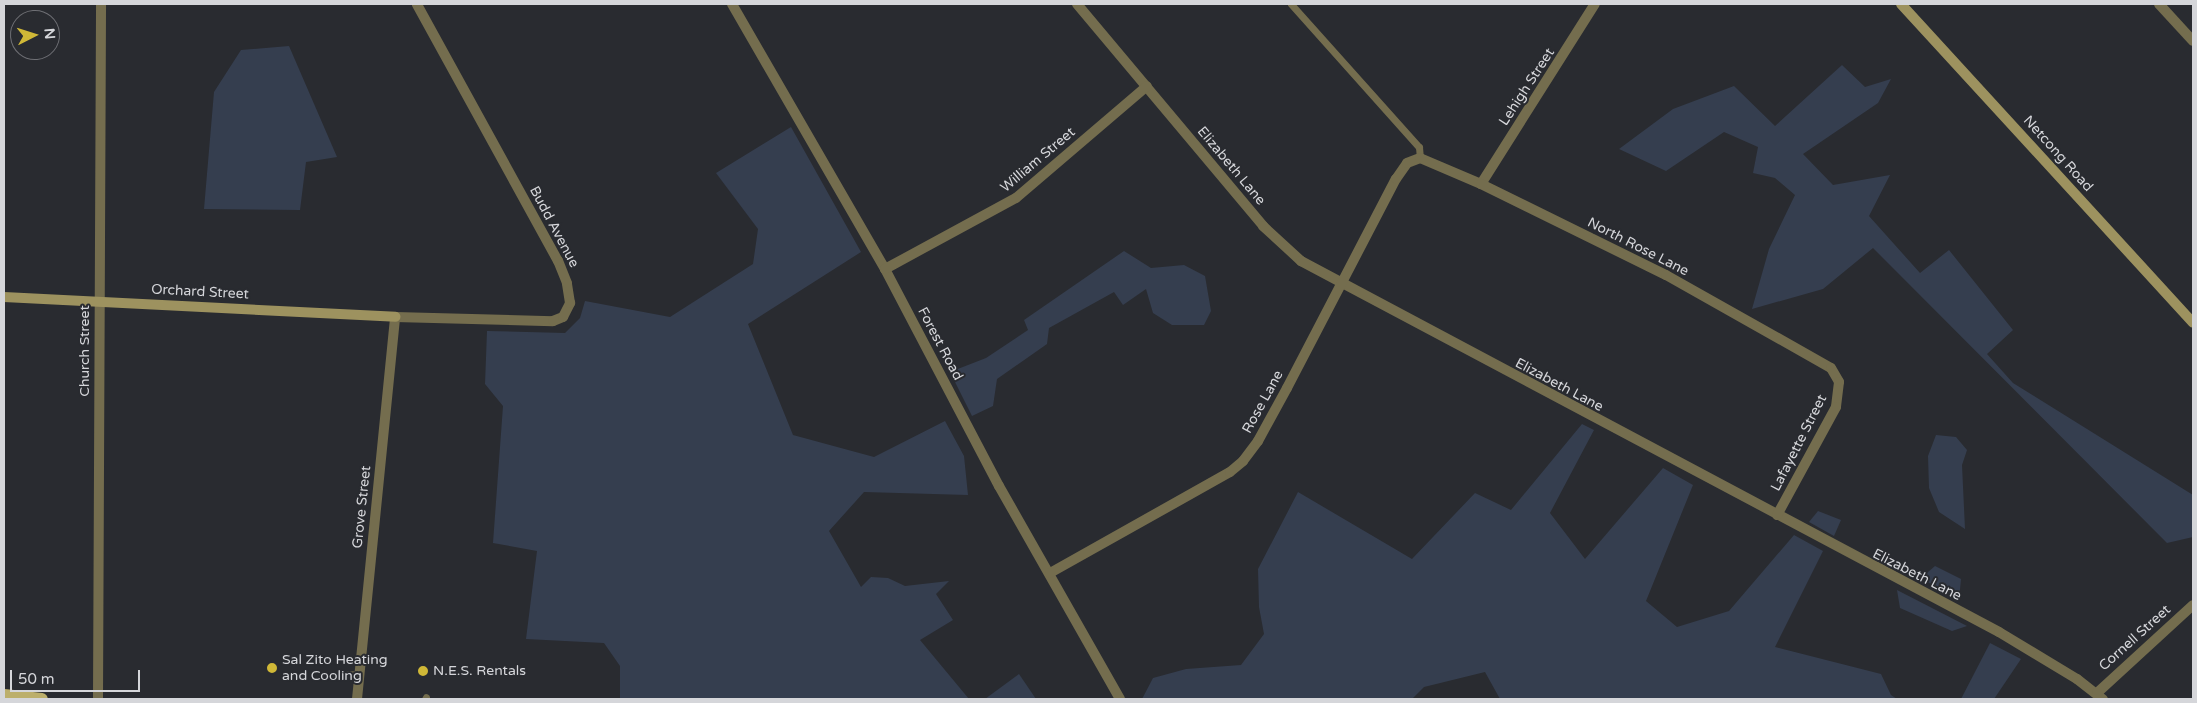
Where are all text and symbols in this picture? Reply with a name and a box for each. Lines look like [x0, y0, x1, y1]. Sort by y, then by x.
north arrow [10, 10, 60, 60]
text: N [40, 27, 58, 40]
street label: Lehigh Street [1496, 45, 1558, 129]
street label: Netcong Road [2020, 113, 2096, 195]
street label: Elizabeth Lane [1193, 123, 1269, 209]
street label: William Street [997, 124, 1079, 196]
street label: Budd Avenue [526, 184, 582, 270]
street label: North Rose Lane [1584, 214, 1692, 280]
street label: Orchard Street [151, 281, 249, 303]
street label: Church Street [77, 305, 93, 397]
street label: Forest Road [914, 305, 966, 383]
street label: Elizabeth Lane [1512, 355, 1606, 415]
street label: Rose Lane [1239, 368, 1287, 436]
street label: Lafayette Street [1767, 392, 1831, 494]
street label: Grove Street [349, 465, 375, 549]
street label: Elizabeth Lane [1870, 545, 1964, 605]
street label: Cornell Street [2096, 601, 2174, 675]
place label: Sal Zito Heating and Cooling [282, 652, 388, 684]
scale bar [12, 660, 142, 692]
marker: Sal Zito Heating and Cooling [266, 662, 278, 674]
place label: N.E.S. Rentals [433, 663, 526, 679]
marker: N.E.S. Rentals [417, 665, 429, 677]
text: 50 m [18, 670, 55, 688]

